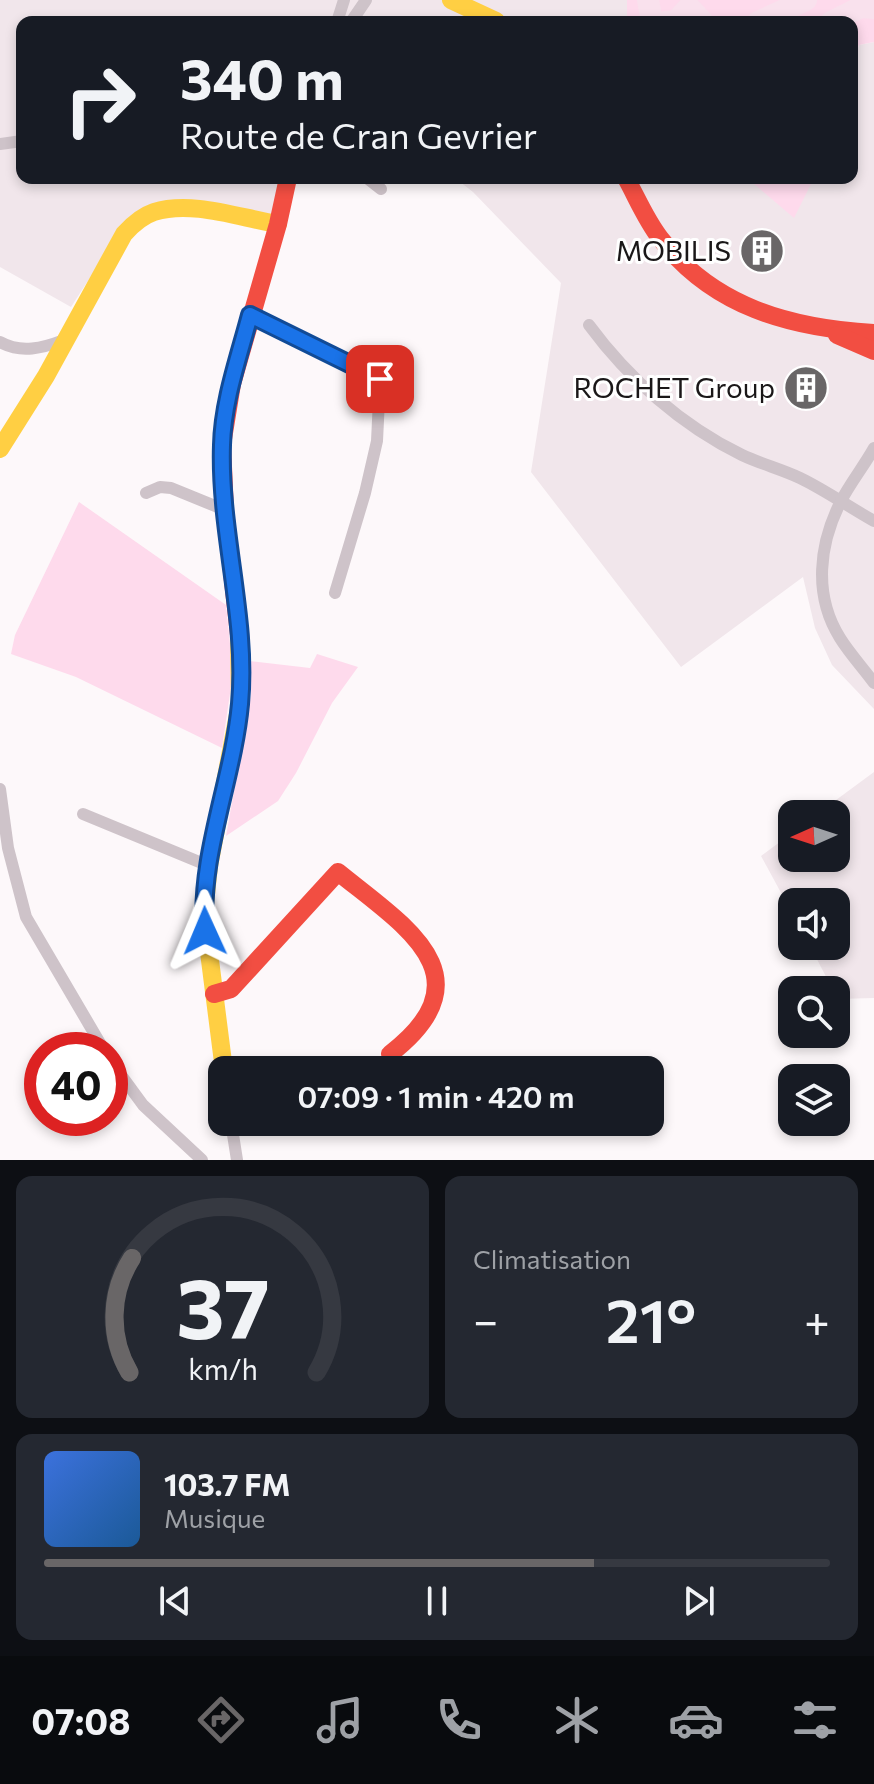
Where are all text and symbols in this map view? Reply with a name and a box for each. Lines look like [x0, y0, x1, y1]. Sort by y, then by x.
text: 340 m [180, 43, 344, 112]
icon: right [48, 48, 152, 152]
text: Route de Cran Gevrier [180, 112, 537, 156]
building icon: MOBILIS [738, 227, 786, 275]
place label: MOBILIS [616, 233, 731, 267]
pin [346, 345, 414, 413]
icon: arrive [358, 357, 402, 401]
building icon: ROCHET Group [782, 364, 830, 412]
place label: ROCHET Group [574, 370, 775, 404]
north arrow [778, 800, 850, 872]
map controls [778, 800, 850, 1136]
button: sound [778, 888, 850, 960]
position arrow [163, 889, 247, 973]
button: search [778, 976, 850, 1048]
speed limit sign: 40 [24, 1032, 128, 1136]
button: layers [778, 1064, 850, 1136]
text: 07:09 · 1 min · 420 m [297, 1077, 575, 1114]
text: Climatisation [473, 1243, 631, 1274]
text: 37 [176, 1254, 269, 1356]
text: 21° [606, 1282, 696, 1355]
text: − [473, 1292, 498, 1346]
text: + [804, 1292, 830, 1346]
text: km/h [188, 1351, 257, 1386]
text: 103.7 FM [164, 1465, 290, 1502]
text: Musique [164, 1502, 265, 1533]
icon: previous [153, 1579, 197, 1623]
icon: pause [415, 1579, 459, 1623]
icon: next [677, 1579, 721, 1623]
icon: directions [193, 1692, 249, 1748]
icon: music [312, 1692, 368, 1748]
icon: phone [431, 1692, 487, 1748]
icon: climate [549, 1692, 605, 1748]
icon: car [668, 1692, 724, 1748]
icon: filters [787, 1692, 843, 1748]
text: 07:08 [31, 1698, 130, 1742]

